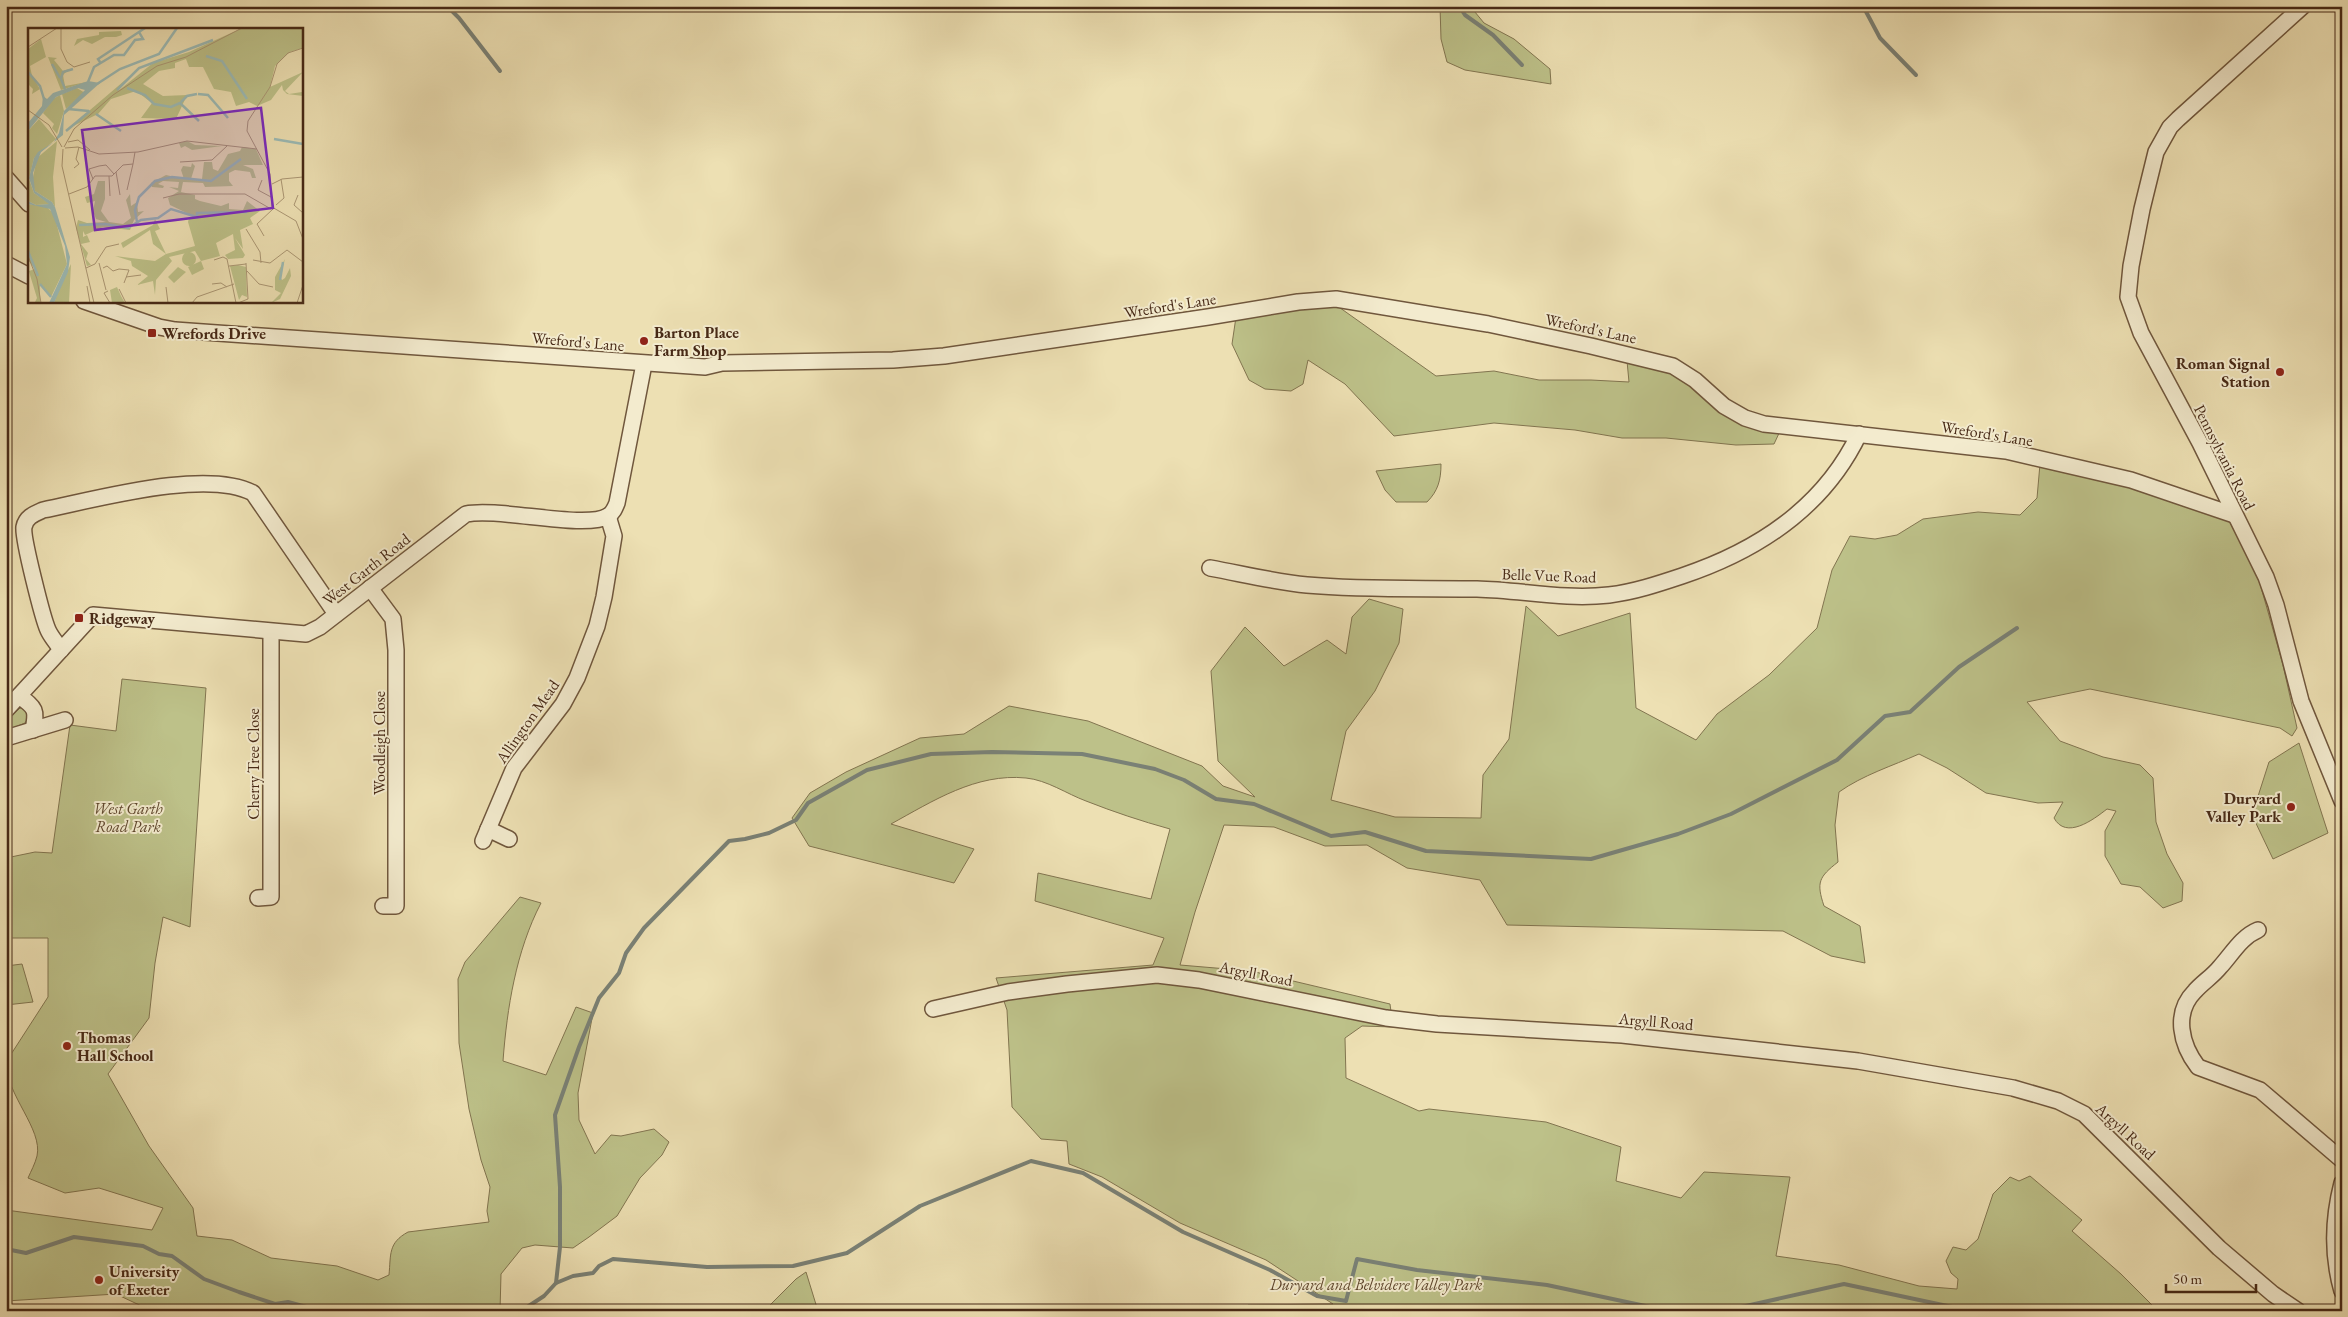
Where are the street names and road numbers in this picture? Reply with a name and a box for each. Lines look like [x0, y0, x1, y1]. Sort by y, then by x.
street label: Wreford's Lane [1123, 288, 1218, 323]
street label: Wreford's Lane [1543, 309, 1638, 348]
street label: Wreford's Lane [531, 327, 625, 356]
street label: Pennsylvania Road [2189, 401, 2261, 514]
street label: Wreford's Lane [1939, 416, 2034, 451]
street label: West Garth Road [318, 528, 415, 610]
street label: Belle Vue Road [1501, 563, 1598, 588]
street label: Allington Mead [490, 675, 564, 768]
street label: Woodleigh Close [369, 691, 390, 795]
street label: Cherry Tree Close [243, 708, 264, 820]
street label: Argyll Road [1216, 956, 1295, 991]
street label: Argyll Road [1617, 1008, 1695, 1035]
street label: Argyll Road [2090, 1098, 2161, 1165]

